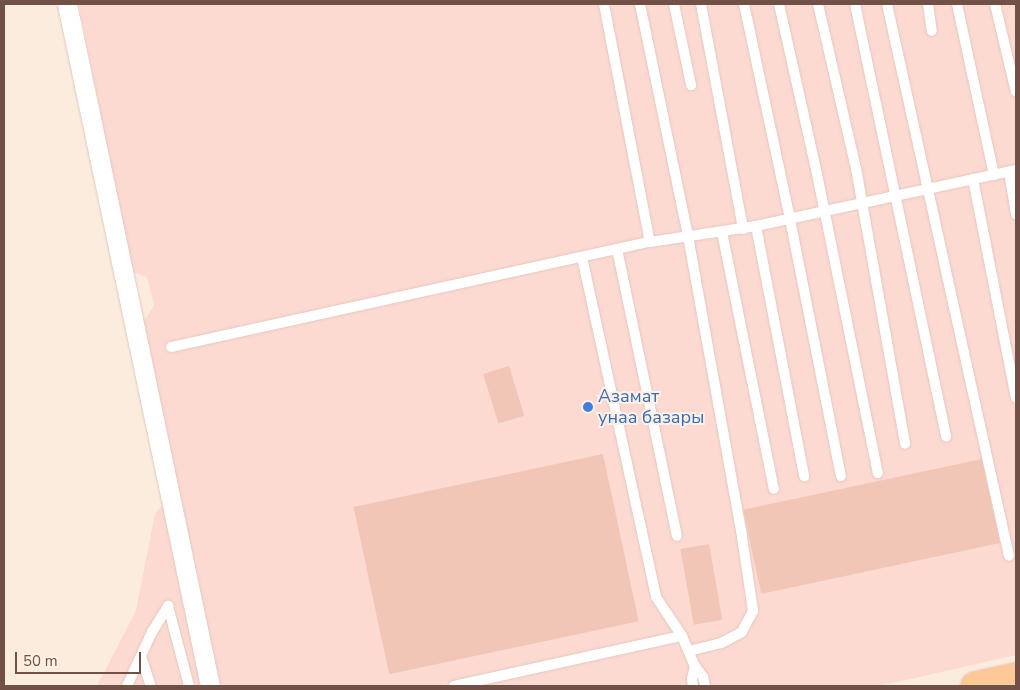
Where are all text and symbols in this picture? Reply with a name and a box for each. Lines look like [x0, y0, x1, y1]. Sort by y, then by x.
place label: Азамат унаа базары [598, 386, 704, 428]
marker: Азамат унаа базары [582, 401, 594, 413]
scale bar [18, 642, 144, 674]
text: 50 m [23, 651, 58, 671]

